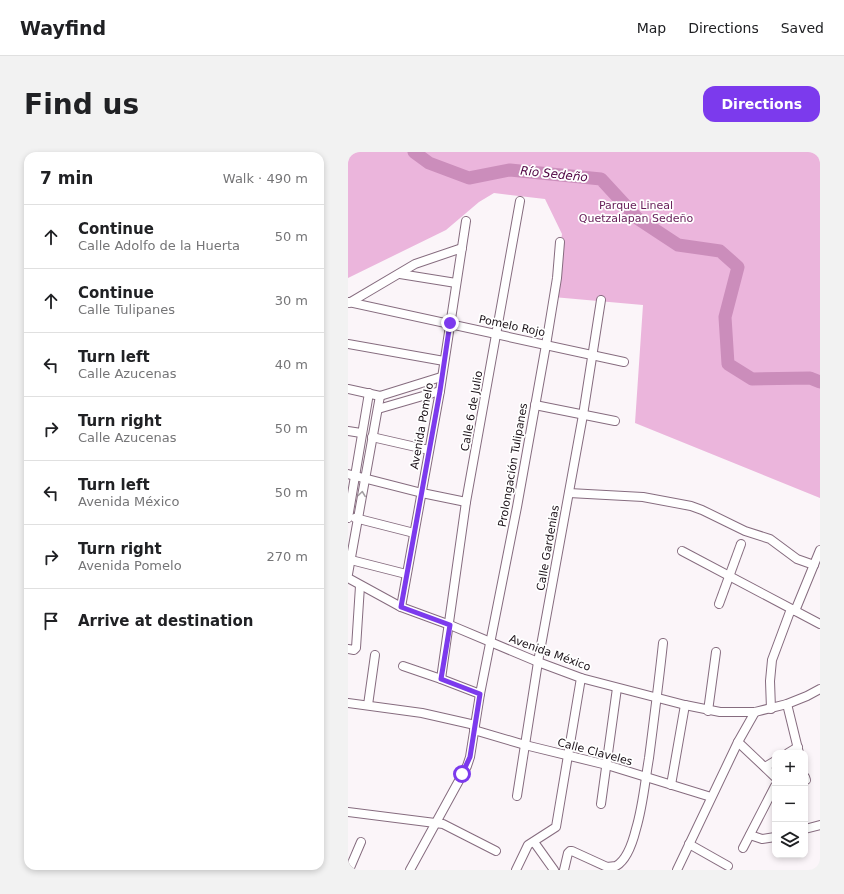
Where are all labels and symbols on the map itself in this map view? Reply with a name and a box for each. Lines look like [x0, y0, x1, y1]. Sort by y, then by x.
water label: Río Sedeño [520, 163, 588, 185]
park label: Parque Lineal Quetzalapan Sedeño [579, 199, 693, 225]
street label: Pomelo Rojo [478, 313, 547, 339]
route end [441, 314, 459, 332]
street label: Calle 6 de Julio [459, 369, 486, 452]
street label: Avenida Pomelo [408, 381, 436, 470]
street label: Prolongación Tulipanes [496, 402, 530, 528]
one-way arrow [357, 491, 366, 497]
street label: Calle Gardenias [534, 504, 562, 592]
street label: Avenida México [507, 632, 593, 674]
street label: Calle Claveles [556, 736, 634, 768]
route start [453, 765, 471, 783]

